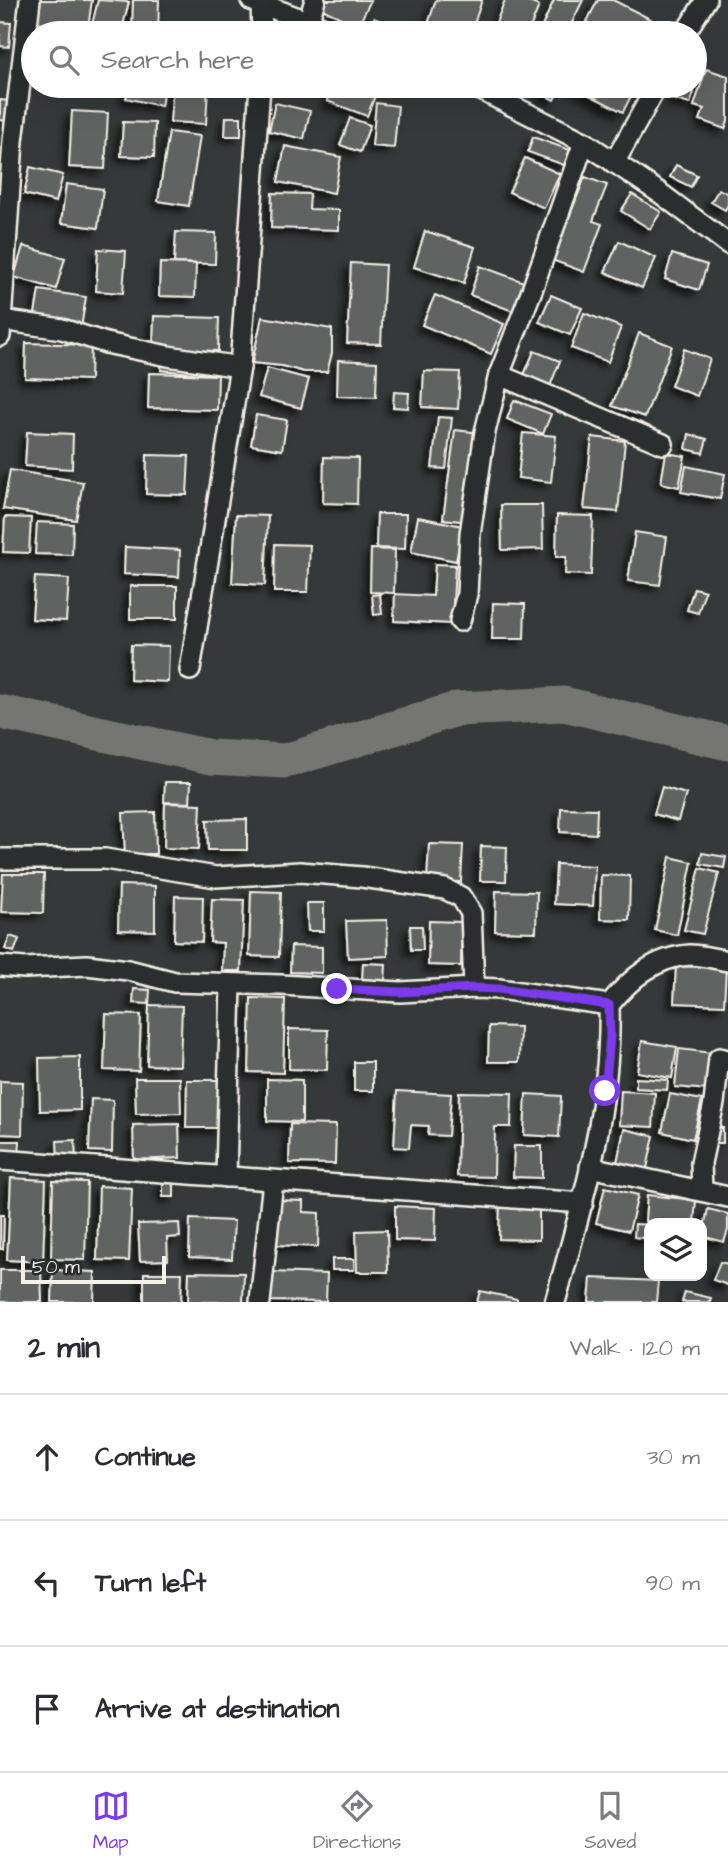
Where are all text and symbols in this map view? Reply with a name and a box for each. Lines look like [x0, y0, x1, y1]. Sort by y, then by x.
search box [21, 21, 707, 98]
icon: search [45, 41, 83, 79]
text: Search here [101, 42, 254, 78]
route end [321, 973, 352, 1004]
route start [589, 1075, 620, 1106]
map controls [644, 1218, 707, 1281]
button: layers [644, 1218, 707, 1281]
scale bar [21, 1253, 166, 1285]
text: 50 m [32, 1254, 80, 1281]
text: 2 min [28, 1327, 100, 1369]
text: Walk · 120 m [570, 1332, 700, 1364]
icon: ahead [28, 1438, 66, 1476]
text: Continue [95, 1439, 196, 1475]
text: 30 m [647, 1441, 700, 1473]
icon: left [28, 1564, 66, 1602]
text: Turn left [95, 1565, 206, 1601]
text: 90 m [645, 1567, 700, 1599]
icon: arrive [28, 1690, 66, 1728]
text: Arrive at destination [95, 1691, 340, 1727]
tab: Map [92, 1787, 130, 1856]
tab: Directions [313, 1787, 401, 1856]
tab: Saved [585, 1787, 636, 1856]

